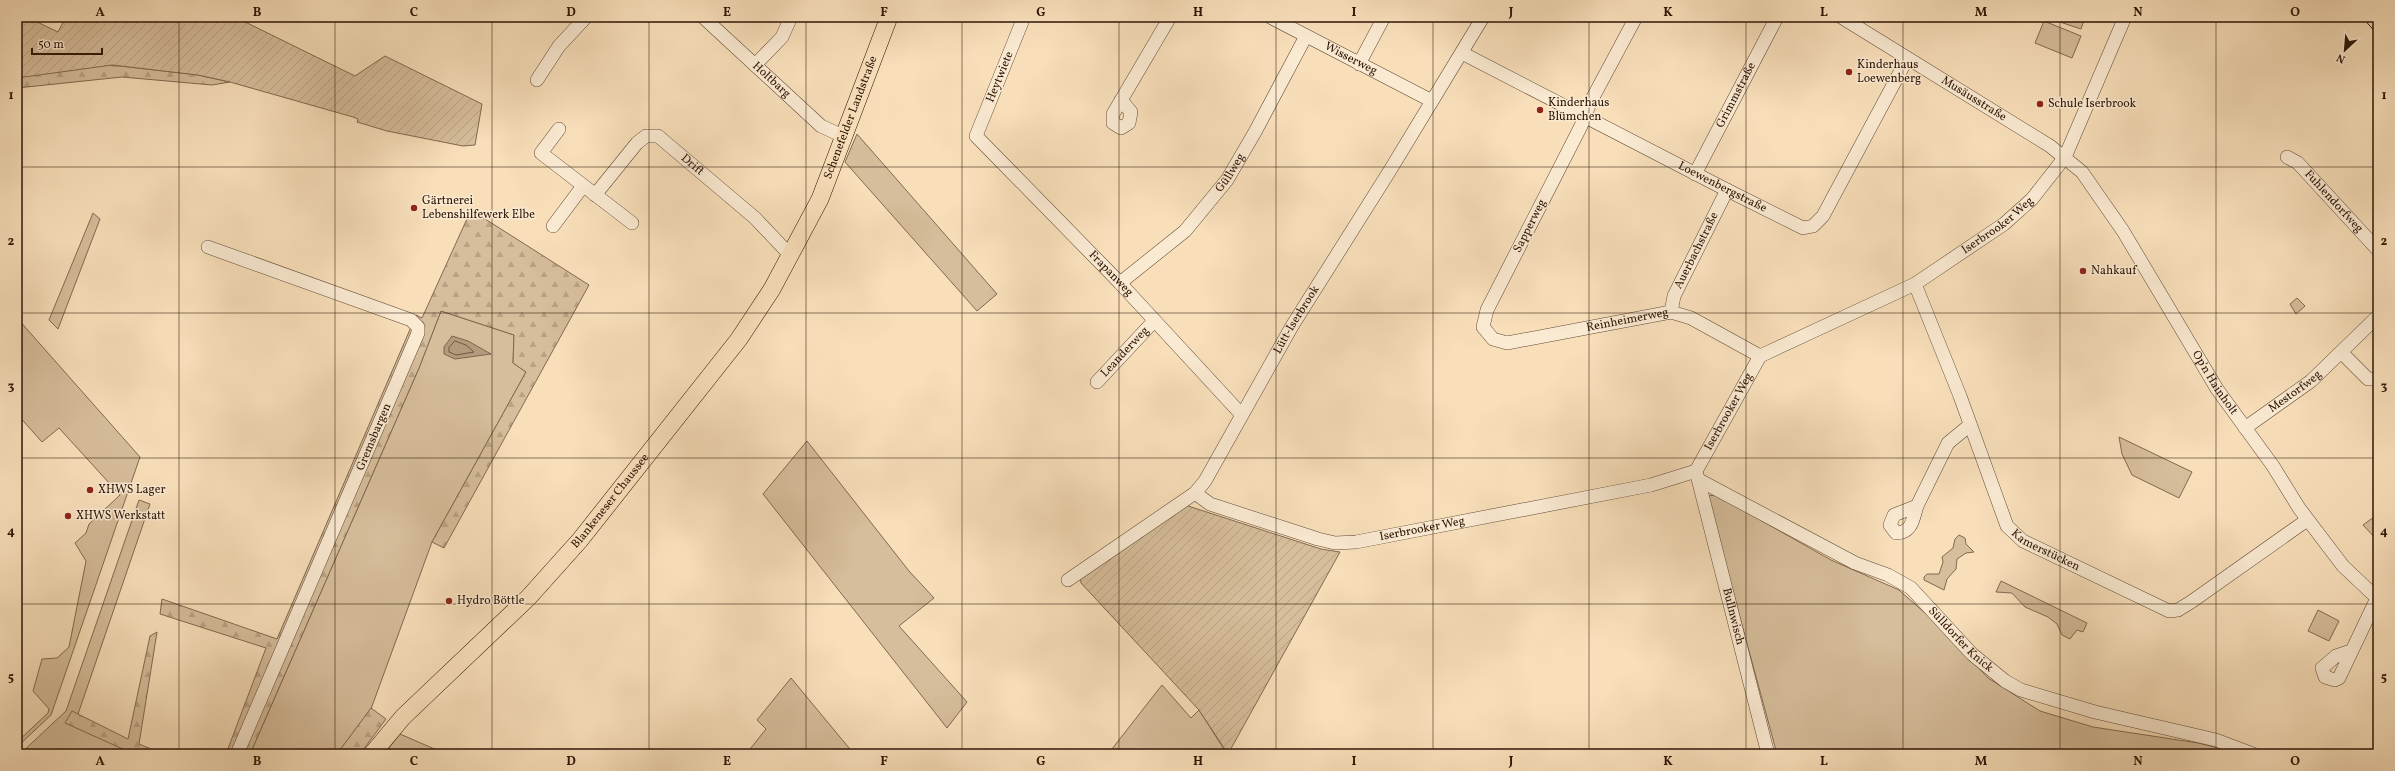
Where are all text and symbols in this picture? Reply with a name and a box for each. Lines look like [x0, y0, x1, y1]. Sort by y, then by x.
text: A [95, 4, 105, 22]
text: B [253, 4, 262, 22]
text: C [410, 4, 418, 22]
text: D [566, 4, 576, 22]
text: E [723, 4, 731, 22]
text: F [880, 4, 888, 22]
text: G [1036, 4, 1046, 22]
text: H [1193, 4, 1203, 22]
text: I [1352, 4, 1357, 22]
text: J [1508, 4, 1514, 22]
text: K [1663, 4, 1673, 22]
text: L [1820, 4, 1828, 22]
text: M [1975, 4, 1988, 22]
text: N [2133, 4, 2143, 22]
text: O [2290, 4, 2300, 22]
scale bar [32, 30, 102, 56]
north arrow [2325, 30, 2365, 70]
text: 50 m [38, 37, 64, 53]
street label: Wisserweg [1322, 39, 1380, 79]
street label: Heytwiete [983, 49, 1018, 105]
text: N [2334, 49, 2348, 66]
street label: Schenefelder Landstraße [820, 53, 882, 182]
place label: Kinderhaus Loewenberg [1857, 57, 1921, 87]
street label: Holtbarg [749, 58, 794, 102]
street label: Grimmstraße [1712, 59, 1760, 131]
marker: Kinderhaus Loewenberg [1844, 67, 1854, 77]
street label: Musäusstraße [1938, 73, 2010, 125]
text: 1 [8, 87, 14, 105]
text: 1 [2381, 87, 2387, 105]
place label: Kinderhaus Blümchen [1548, 95, 1609, 125]
place label: Schule Iserbrook [2048, 96, 2137, 112]
marker: Schule Iserbrook [2035, 99, 2045, 109]
marker: Kinderhaus Blümchen [1535, 105, 1545, 115]
street label: Drift [677, 150, 707, 179]
street label: Güllweg [1212, 150, 1249, 196]
street label: Loewenbergstraße [1675, 158, 1770, 217]
street label: Fuhlendorfweg [2301, 167, 2367, 237]
place label: Gärtnerei Lebenshilfewerk Elbe [422, 193, 535, 223]
street label: Iserbrooker Weg [1959, 193, 2037, 258]
street label: Sapperweg [1510, 197, 1550, 255]
marker: Gärtnerei Lebenshilfewerk Elbe [409, 203, 419, 213]
street label: Auerbachstraße [1671, 209, 1723, 292]
text: 2 [8, 233, 15, 251]
text: 2 [2381, 233, 2388, 251]
street label: Frapanweg [1085, 247, 1137, 300]
place label: Nahkauf [2091, 263, 2138, 279]
marker: Nahkauf [2078, 266, 2088, 276]
street label: Lütt-Iserbrook [1270, 282, 1324, 357]
street label: Reinheimerweg [1585, 305, 1670, 336]
street label: Leanderweg [1097, 323, 1153, 381]
street label: Op'n Hainholt [2188, 348, 2241, 418]
street label: Mestorfweg [2265, 367, 2325, 417]
street label: Iserbrooker Weg [1701, 370, 1757, 453]
text: 3 [8, 378, 15, 396]
text: 3 [2381, 378, 2388, 396]
street label: Gremsbargen [353, 401, 395, 473]
street label: Blankeneser Chaussee [568, 450, 653, 552]
place label: XHWS Lager [98, 482, 165, 498]
marker: XHWS Lager [85, 485, 95, 495]
place label: XHWS Werkstatt [76, 508, 165, 524]
marker: XHWS Werkstatt [63, 511, 73, 521]
street label: Iserbrooker Weg [1378, 513, 1466, 545]
text: 4 [7, 523, 15, 541]
text: 4 [2380, 523, 2388, 541]
street label: Kamerstücken [2007, 526, 2082, 575]
street label: Bullnwisch [1718, 586, 1748, 647]
place label: Hydro Böttle [457, 593, 525, 609]
marker: Hydro Böttle [444, 596, 454, 606]
street label: Sülldorfer Knick [1924, 603, 1997, 676]
text: 5 [8, 669, 14, 687]
text: 5 [2381, 669, 2387, 687]
text: A [95, 753, 105, 771]
text: B [253, 753, 262, 771]
text: C [410, 753, 418, 771]
text: D [566, 753, 576, 771]
text: E [723, 753, 731, 771]
text: F [880, 753, 888, 771]
text: G [1036, 753, 1046, 771]
text: H [1193, 753, 1203, 771]
text: I [1352, 753, 1357, 771]
text: J [1508, 753, 1514, 771]
text: K [1663, 753, 1673, 771]
text: L [1820, 753, 1828, 771]
text: M [1975, 753, 1988, 771]
text: N [2133, 753, 2143, 771]
text: O [2290, 753, 2300, 771]

